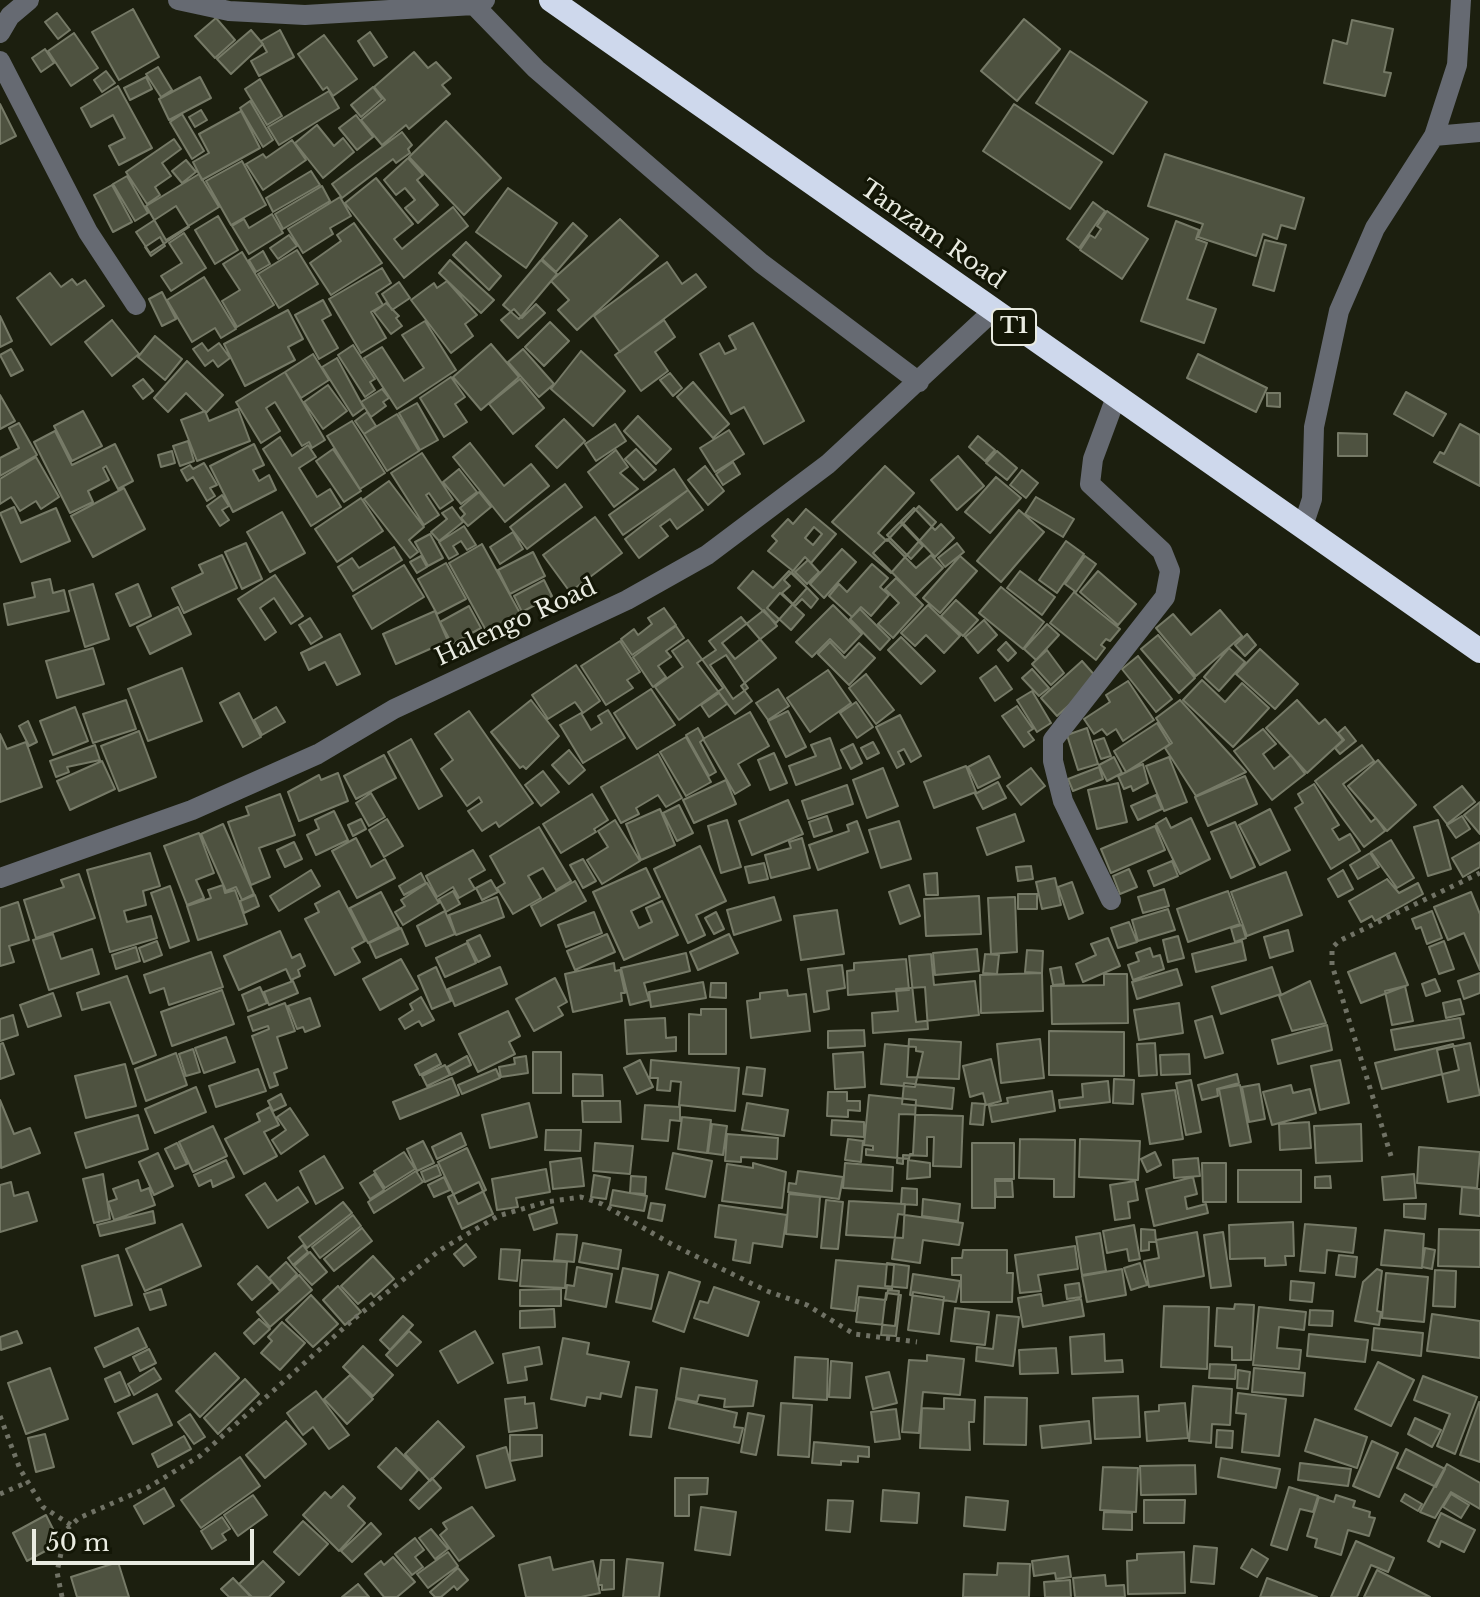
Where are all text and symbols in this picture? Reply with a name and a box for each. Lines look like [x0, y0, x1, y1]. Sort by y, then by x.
street label: Tanzam Road [854, 175, 1010, 295]
road number: T1 [992, 309, 1036, 345]
street label: Halengo Road [431, 573, 601, 673]
scale bar [36, 1513, 258, 1563]
text: 50 m [46, 1528, 109, 1557]

